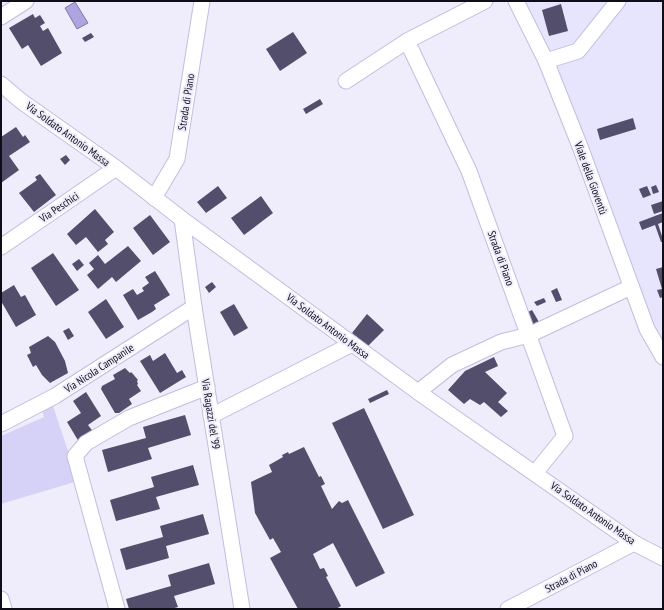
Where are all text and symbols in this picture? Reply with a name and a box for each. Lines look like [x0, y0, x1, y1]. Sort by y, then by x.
street label: Strada di Piano [175, 72, 197, 131]
street label: Via Soldato Antonio Massa [22, 98, 113, 169]
street label: Viale della Gioventù [571, 139, 611, 216]
street label: Via Peschici [36, 189, 81, 226]
street label: Strada di Piano [485, 229, 517, 288]
street label: Via Soldato Antonio Massa [283, 290, 372, 362]
street label: Via Nicola Campanile [61, 340, 137, 396]
street label: Via Ragazzi del '99 [198, 377, 223, 450]
street label: Via Soldato Antonio Massa [547, 478, 638, 548]
street label: Strada di Piano [542, 556, 600, 596]

